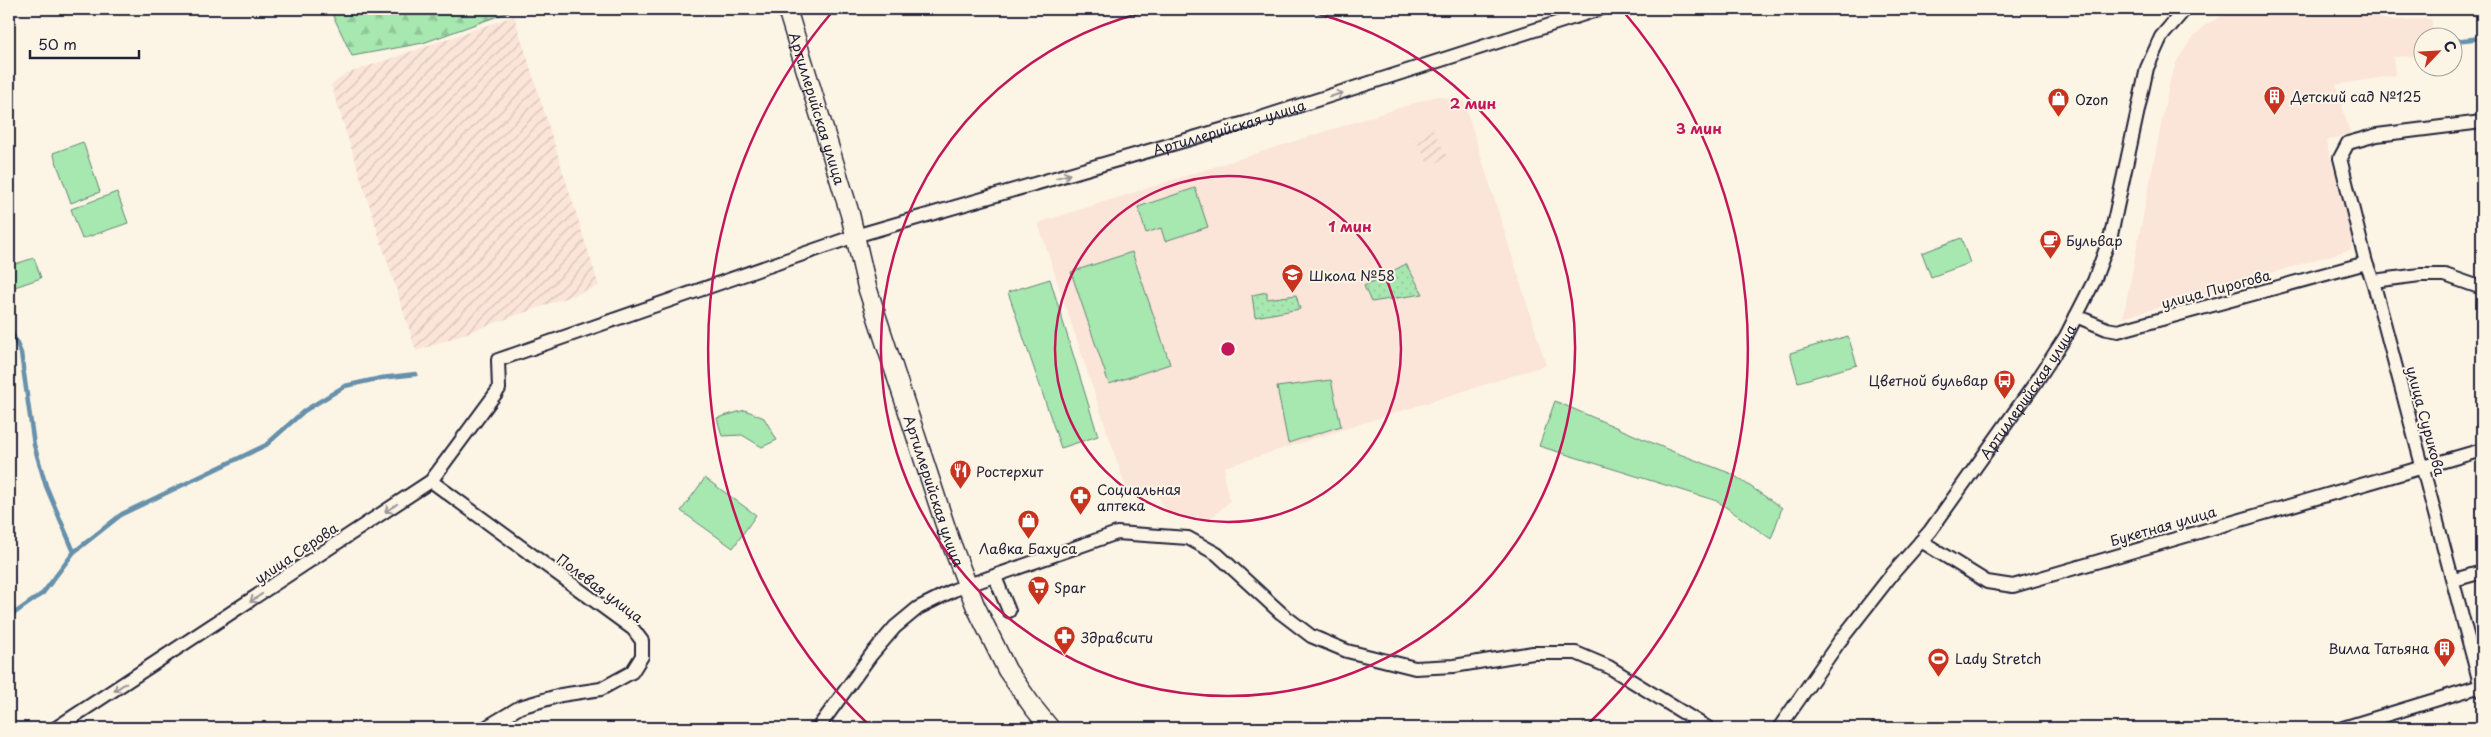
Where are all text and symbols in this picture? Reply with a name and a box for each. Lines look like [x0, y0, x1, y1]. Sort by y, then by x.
scale bar [30, 28, 139, 60]
north arrow [2414, 28, 2464, 78]
street label: Артиллерийская улица [784, 30, 851, 187]
text: 50 m [38, 32, 77, 55]
text: С [2438, 37, 2462, 56]
building icon: Детский сад №125 [2263, 84, 2287, 115]
place label: Детский сад №125 [2290, 86, 2421, 107]
shop icon: Ozon [2047, 87, 2071, 118]
one-way arrow [1328, 89, 1344, 99]
place label: Ozon [2075, 89, 2108, 110]
text: 2 мин [1450, 91, 1497, 114]
street label: Артиллерийская улица [1150, 94, 1308, 160]
text: 3 мин [1676, 116, 1722, 139]
one-way arrow [1055, 171, 1071, 181]
text: 1 мин [1328, 214, 1372, 237]
cafe icon: Бульвар [2038, 228, 2062, 259]
place label: Бульвар [2066, 230, 2123, 251]
school or university icon: Школа №58 [1281, 263, 1305, 294]
street label: улица Пирогова [2159, 264, 2273, 314]
place label: Школа №58 [1309, 265, 1395, 286]
street label: Артиллерийская улица [1974, 320, 2081, 463]
centre of rings [1219, 340, 1237, 358]
street label: улица Сурикова [2401, 363, 2451, 479]
bus stop icon: Цветной бульвар [1992, 368, 2016, 399]
place label: Цветной бульвар [1869, 370, 1988, 391]
street label: Артиллерийская улица [899, 412, 970, 570]
restaurant icon: Ростерхит [948, 459, 972, 490]
place label: Ростерхит [976, 461, 1044, 482]
place label: Социальная аптека [1097, 479, 1181, 516]
pharmacy icon: Социальная аптека [1069, 485, 1093, 516]
street label: Букетная улица [2107, 501, 2219, 551]
one-way arrow [384, 503, 398, 513]
shop icon: Лавка Бахуса [1016, 508, 1040, 539]
street label: улица Серова [250, 517, 342, 589]
place label: Лавка Бахуса [979, 538, 1077, 559]
street label: Полевая улица [552, 548, 648, 628]
supermarket icon: Spar [1026, 575, 1050, 606]
place label: Spar [1054, 577, 1086, 598]
one-way arrow [249, 593, 263, 603]
pharmacy icon: Здравсити [1053, 625, 1077, 656]
place label: Здравсити [1080, 627, 1153, 648]
building icon: Вилла Татьяна [2433, 636, 2457, 667]
place label: Вилла Татьяна [2328, 638, 2429, 659]
sports icon: Lady Stretch [1927, 646, 1951, 677]
place label: Lady Stretch [1955, 648, 2042, 669]
one-way arrow [113, 682, 127, 692]

